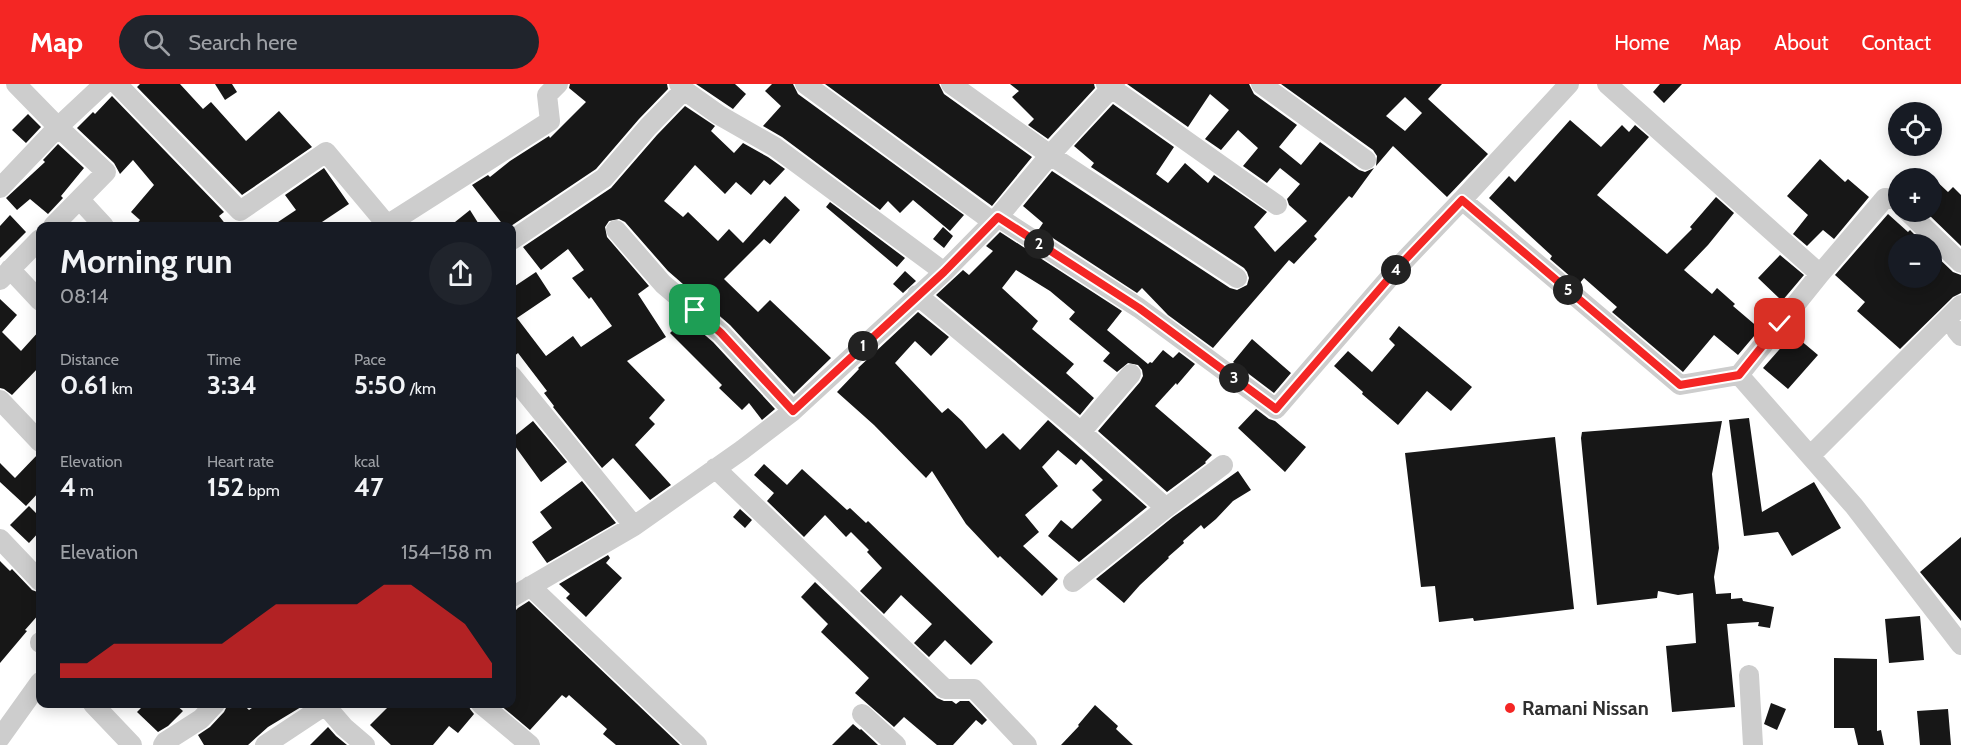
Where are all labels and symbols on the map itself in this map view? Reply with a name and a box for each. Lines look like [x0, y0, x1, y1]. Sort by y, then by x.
pin: 2 [1024, 229, 1054, 259]
pin: 4 [1381, 255, 1411, 285]
pin: 5 [1553, 275, 1583, 305]
pin [669, 284, 720, 335]
pin [1754, 298, 1805, 349]
pin: 1 [848, 331, 878, 361]
pin: 3 [1219, 363, 1249, 393]
place label: Ramani Nissan [1522, 696, 1649, 720]
marker: Ramani Nissan [1503, 701, 1517, 715]

